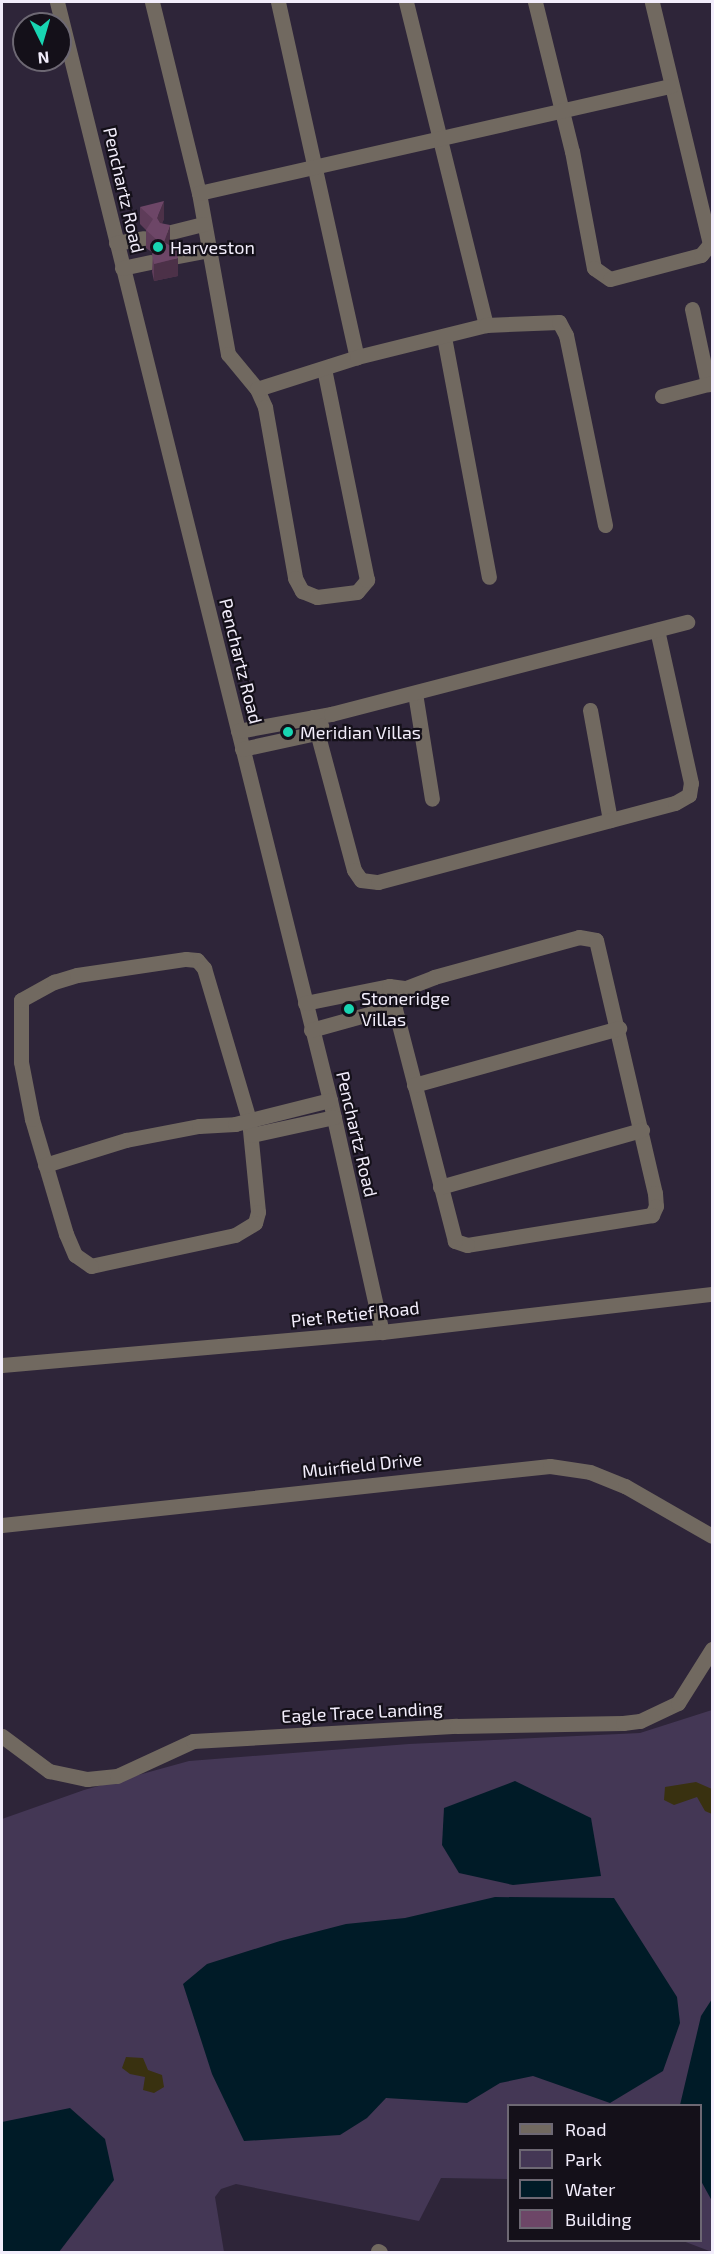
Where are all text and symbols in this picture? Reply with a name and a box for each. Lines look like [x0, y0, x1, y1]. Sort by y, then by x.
north arrow [12, 12, 72, 72]
text: N [37, 48, 50, 68]
street label: Penchartz Road [99, 125, 149, 255]
place label: Harveston [170, 236, 255, 258]
marker: Harveston [151, 240, 165, 254]
street label: Penchartz Road [215, 596, 267, 726]
place label: Meridian Villas [300, 721, 421, 743]
marker: Meridian Villas [281, 725, 295, 739]
place label: Stoneridge Villas [361, 988, 450, 1030]
marker: Stoneridge Villas [342, 1002, 356, 1016]
street label: Penchartz Road [332, 1069, 382, 1199]
street label: Piet Retief Road [289, 1296, 421, 1332]
street label: Muirfield Drive [301, 1448, 423, 1482]
street label: Eagle Trace Landing [280, 1697, 444, 1727]
legend [507, 2104, 702, 2242]
text: Road [565, 2118, 606, 2140]
text: Park [565, 2148, 602, 2170]
text: Water [565, 2178, 615, 2200]
text: Building [565, 2208, 632, 2230]

